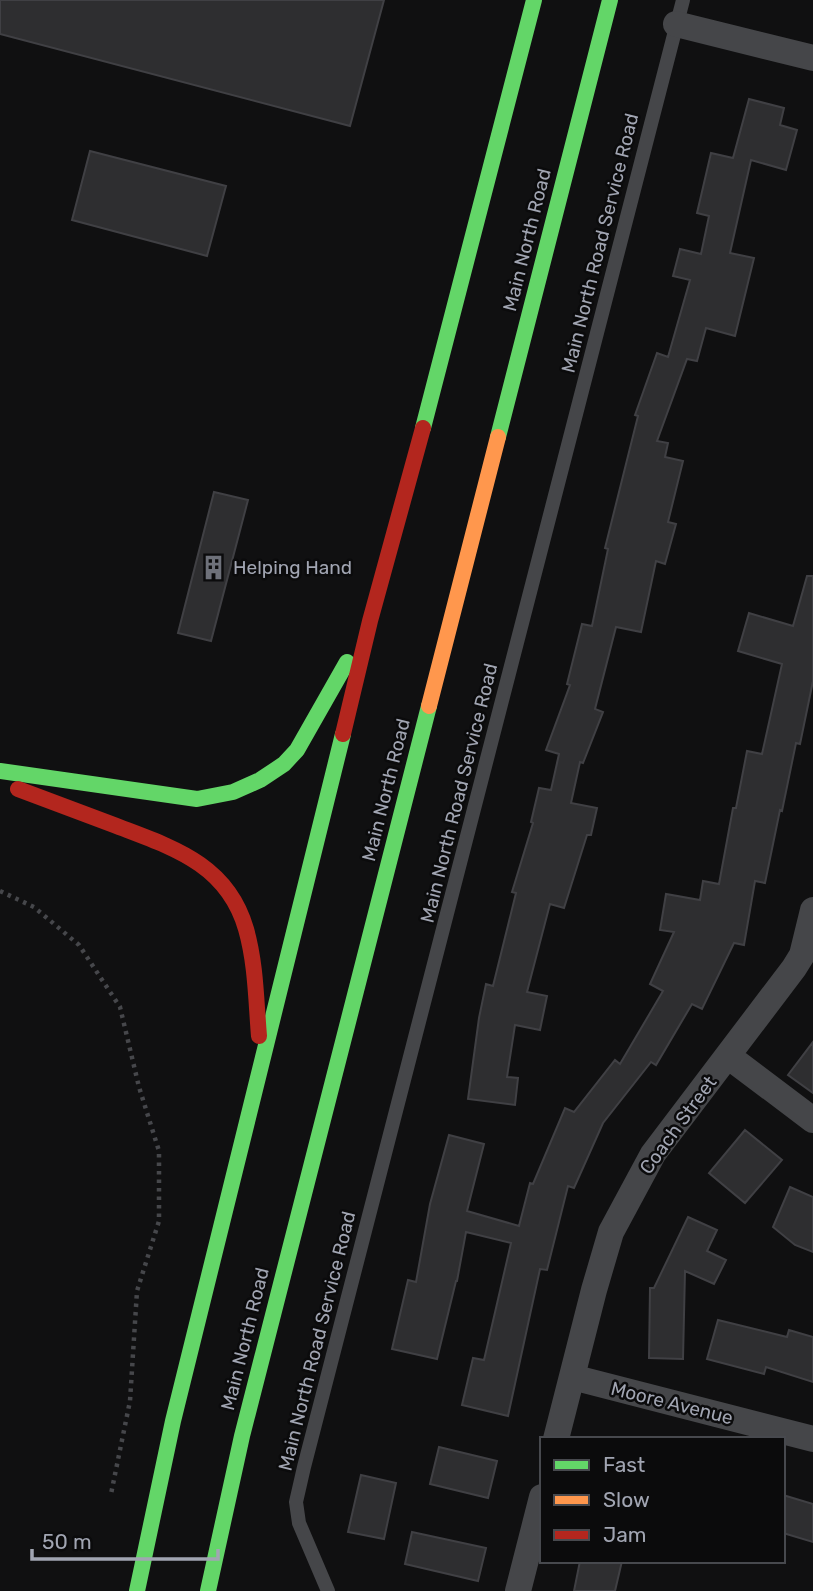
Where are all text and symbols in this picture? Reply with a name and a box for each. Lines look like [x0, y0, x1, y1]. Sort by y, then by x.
street label: Main North Road Service Road [557, 111, 643, 375]
street label: Main North Road [498, 166, 556, 314]
building icon: Helping Hand [199, 553, 227, 581]
place label: Helping Hand [233, 556, 352, 579]
street label: Main North Road Service Road [416, 661, 502, 925]
street label: Main North Road [357, 716, 415, 864]
street label: Coach Street [635, 1071, 722, 1179]
street label: Main North Road Service Road [274, 1209, 360, 1473]
street label: Main North Road [216, 1265, 274, 1413]
street label: Moore Avenue [608, 1377, 736, 1429]
legend [540, 1437, 785, 1563]
text: Fast [603, 1452, 645, 1477]
text: Slow [603, 1487, 650, 1512]
scale bar [32, 1518, 217, 1562]
text: Jam [603, 1522, 647, 1547]
text: 50 m [42, 1529, 92, 1554]

